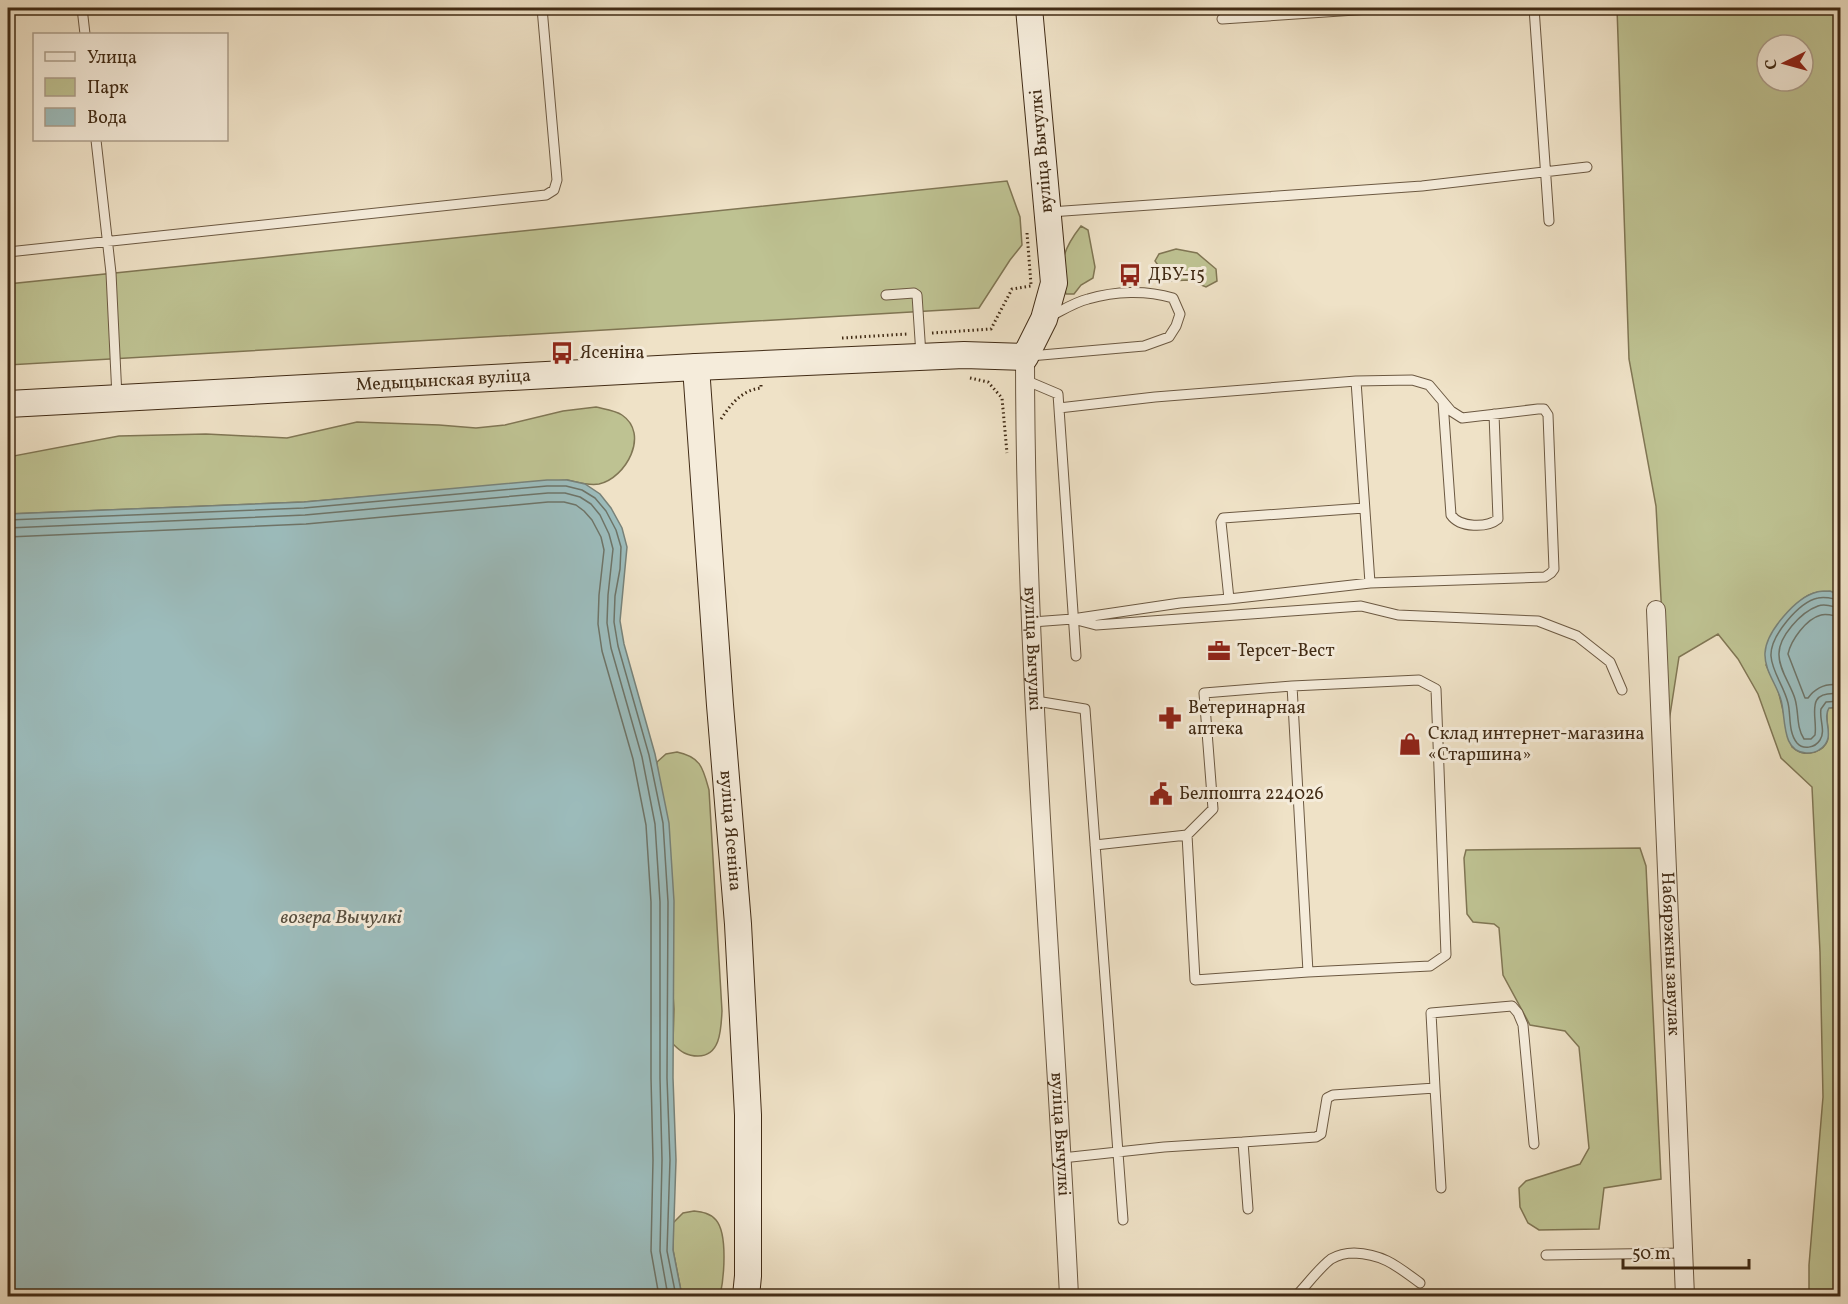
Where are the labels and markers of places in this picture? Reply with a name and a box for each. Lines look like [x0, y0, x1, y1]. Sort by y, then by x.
bus stop icon: ДБУ-15 [1117, 262, 1143, 288]
place label: ДБУ-15 [1148, 263, 1205, 288]
bus stop icon: Ясеніна [549, 340, 575, 366]
place label: Ясеніна [580, 341, 645, 366]
office icon: Терсет-Вест [1206, 638, 1232, 664]
place label: Терсет-Вест [1237, 639, 1335, 664]
place label: Ветеринарная аптека [1188, 696, 1306, 742]
pharmacy icon: Ветеринарная аптека [1157, 705, 1183, 731]
place label: Склад интернет-магазина «Старшина» [1428, 722, 1644, 768]
shop icon: Склад интернет-магазина «Старшина» [1397, 731, 1423, 757]
public building icon: Белпошта 224026 [1148, 781, 1174, 807]
place label: Белпошта 224026 [1179, 782, 1324, 807]

